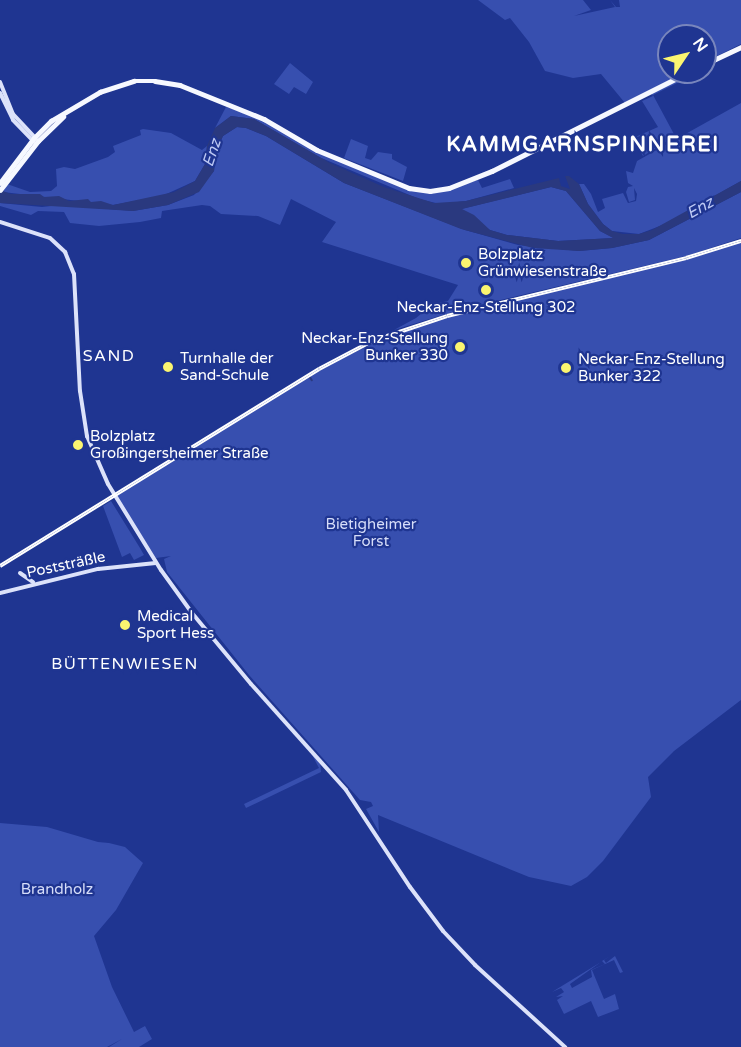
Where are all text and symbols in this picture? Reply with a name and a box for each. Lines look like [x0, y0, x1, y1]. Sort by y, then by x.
north arrow [657, 24, 717, 84]
text: N [688, 34, 712, 56]
district label: KAMMGARNSPINNEREI [446, 132, 720, 158]
water label: Enz [199, 137, 225, 169]
water label: Enz [683, 193, 717, 223]
place label: Bolzplatz Grünwiesenstraße [478, 245, 607, 280]
marker: Bolzplatz Grünwiesenstraße [459, 256, 473, 270]
marker: Neckar-Enz-Stellung 302 [479, 283, 493, 297]
place label: Neckar-Enz-Stellung 302 [397, 299, 575, 317]
place label: Neckar-Enz-Stellung Bunker 330 [301, 329, 448, 364]
marker: Neckar-Enz-Stellung Bunker 330 [453, 340, 467, 354]
district label: SAND [83, 346, 135, 366]
place label: Turnhalle der Sand-Schule [180, 349, 273, 384]
place label: Neckar-Enz-Stellung Bunker 322 [578, 350, 725, 385]
marker: Turnhalle der Sand-Schule [161, 360, 175, 374]
marker: Neckar-Enz-Stellung Bunker 322 [559, 361, 573, 375]
place label: Bolzplatz Großingersheimer Straße [90, 427, 269, 462]
marker: Bolzplatz Großingersheimer Straße [71, 438, 85, 452]
park label: Bietigheimer Forst [326, 515, 416, 550]
street label: Poststräßle [25, 548, 107, 582]
place label: Medical Sport Hess [137, 607, 214, 642]
marker: Medical Sport Hess [118, 618, 132, 632]
district label: BÜTTENWIESEN [51, 654, 199, 674]
park label: Brandholz [21, 881, 93, 899]

